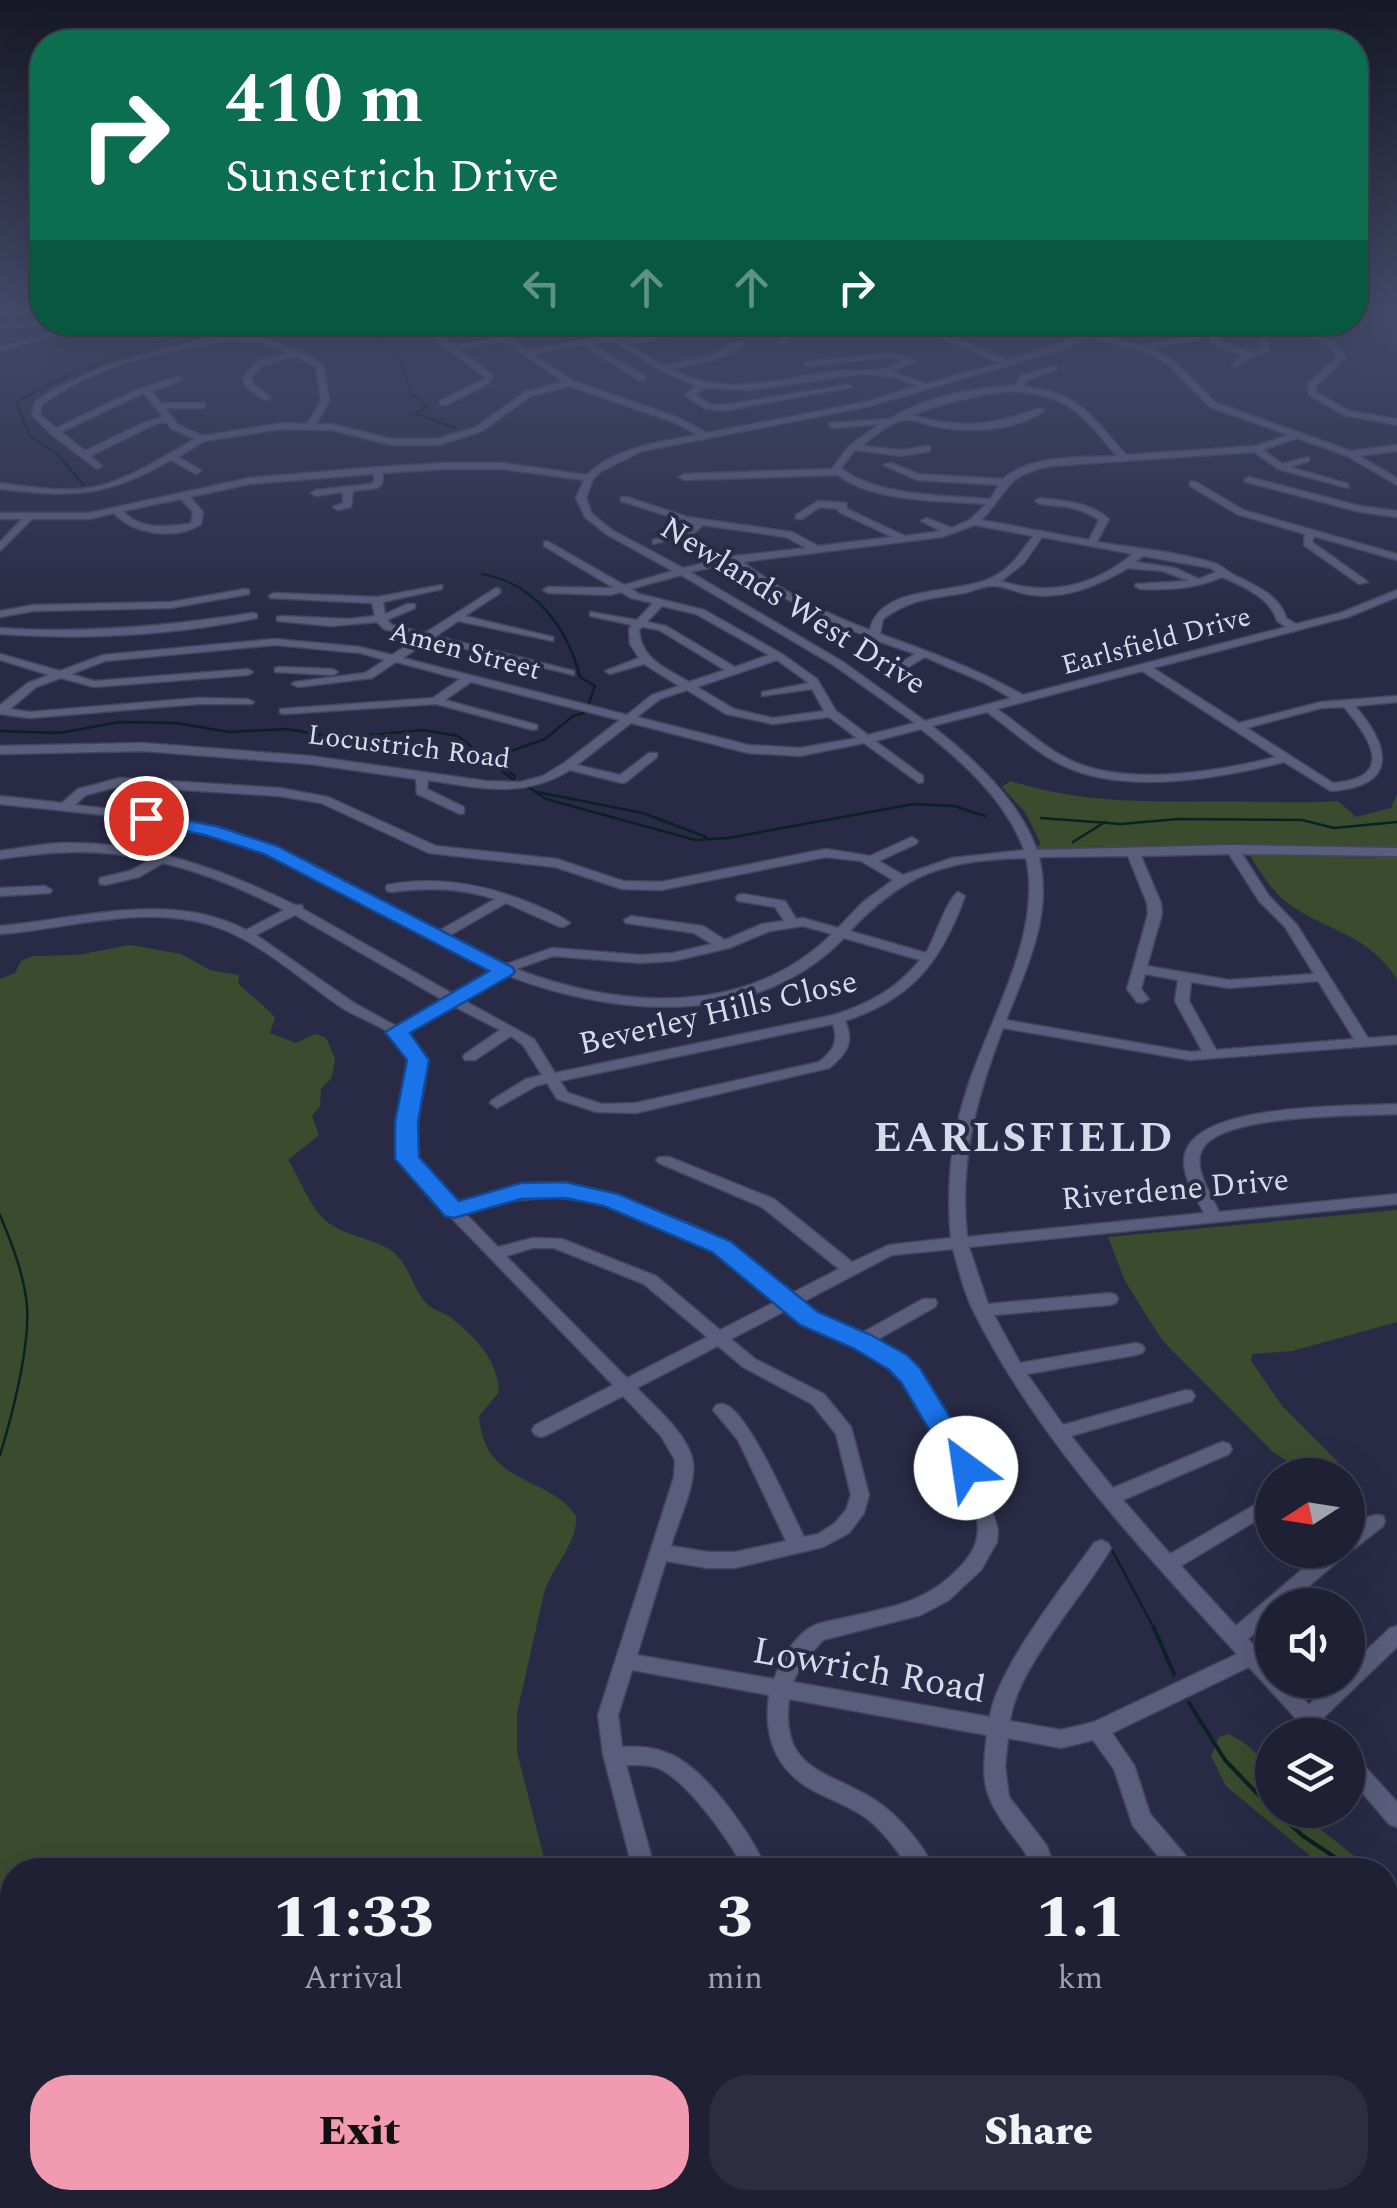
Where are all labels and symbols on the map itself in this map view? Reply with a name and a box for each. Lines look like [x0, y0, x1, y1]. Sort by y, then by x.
street label: Newlands West Drive [650, 504, 936, 708]
street label: Earlsfield Drive [1056, 595, 1256, 687]
street label: Amen Street [384, 610, 546, 692]
street label: Locustrich Road [305, 713, 513, 781]
pin [104, 776, 189, 861]
street label: Beverley Hills Close [574, 957, 862, 1069]
district label: EARLSFIELD [873, 1107, 1175, 1170]
street label: Riverdene Drive [1059, 1156, 1291, 1224]
position arrow [914, 1416, 1018, 1520]
north arrow [1255, 1458, 1365, 1568]
street label: Lowrich Road [748, 1622, 990, 1720]

